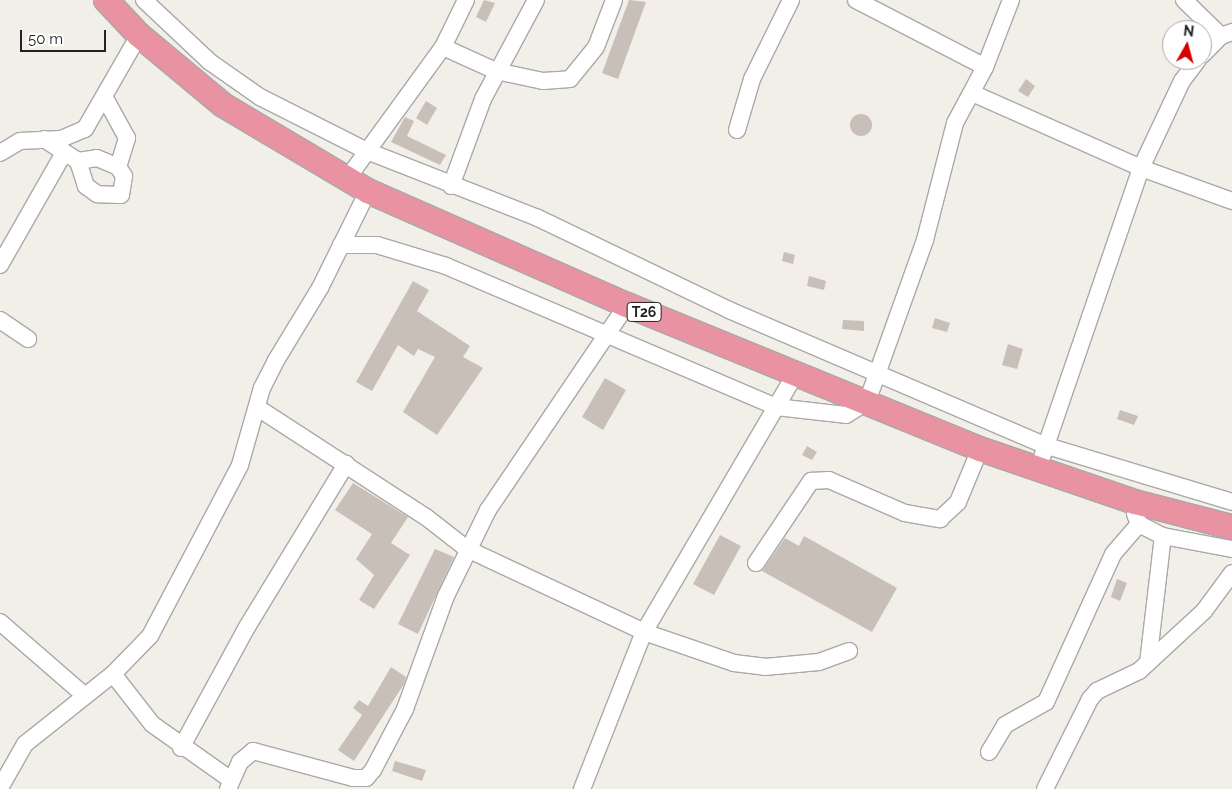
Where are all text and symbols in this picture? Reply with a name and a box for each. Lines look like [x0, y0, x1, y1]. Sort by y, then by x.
scale bar [22, 20, 109, 52]
north arrow [1162, 20, 1212, 70]
text: N [1182, 23, 1195, 40]
text: 50 m [28, 30, 63, 48]
road number: T26 [626, 300, 662, 324]

